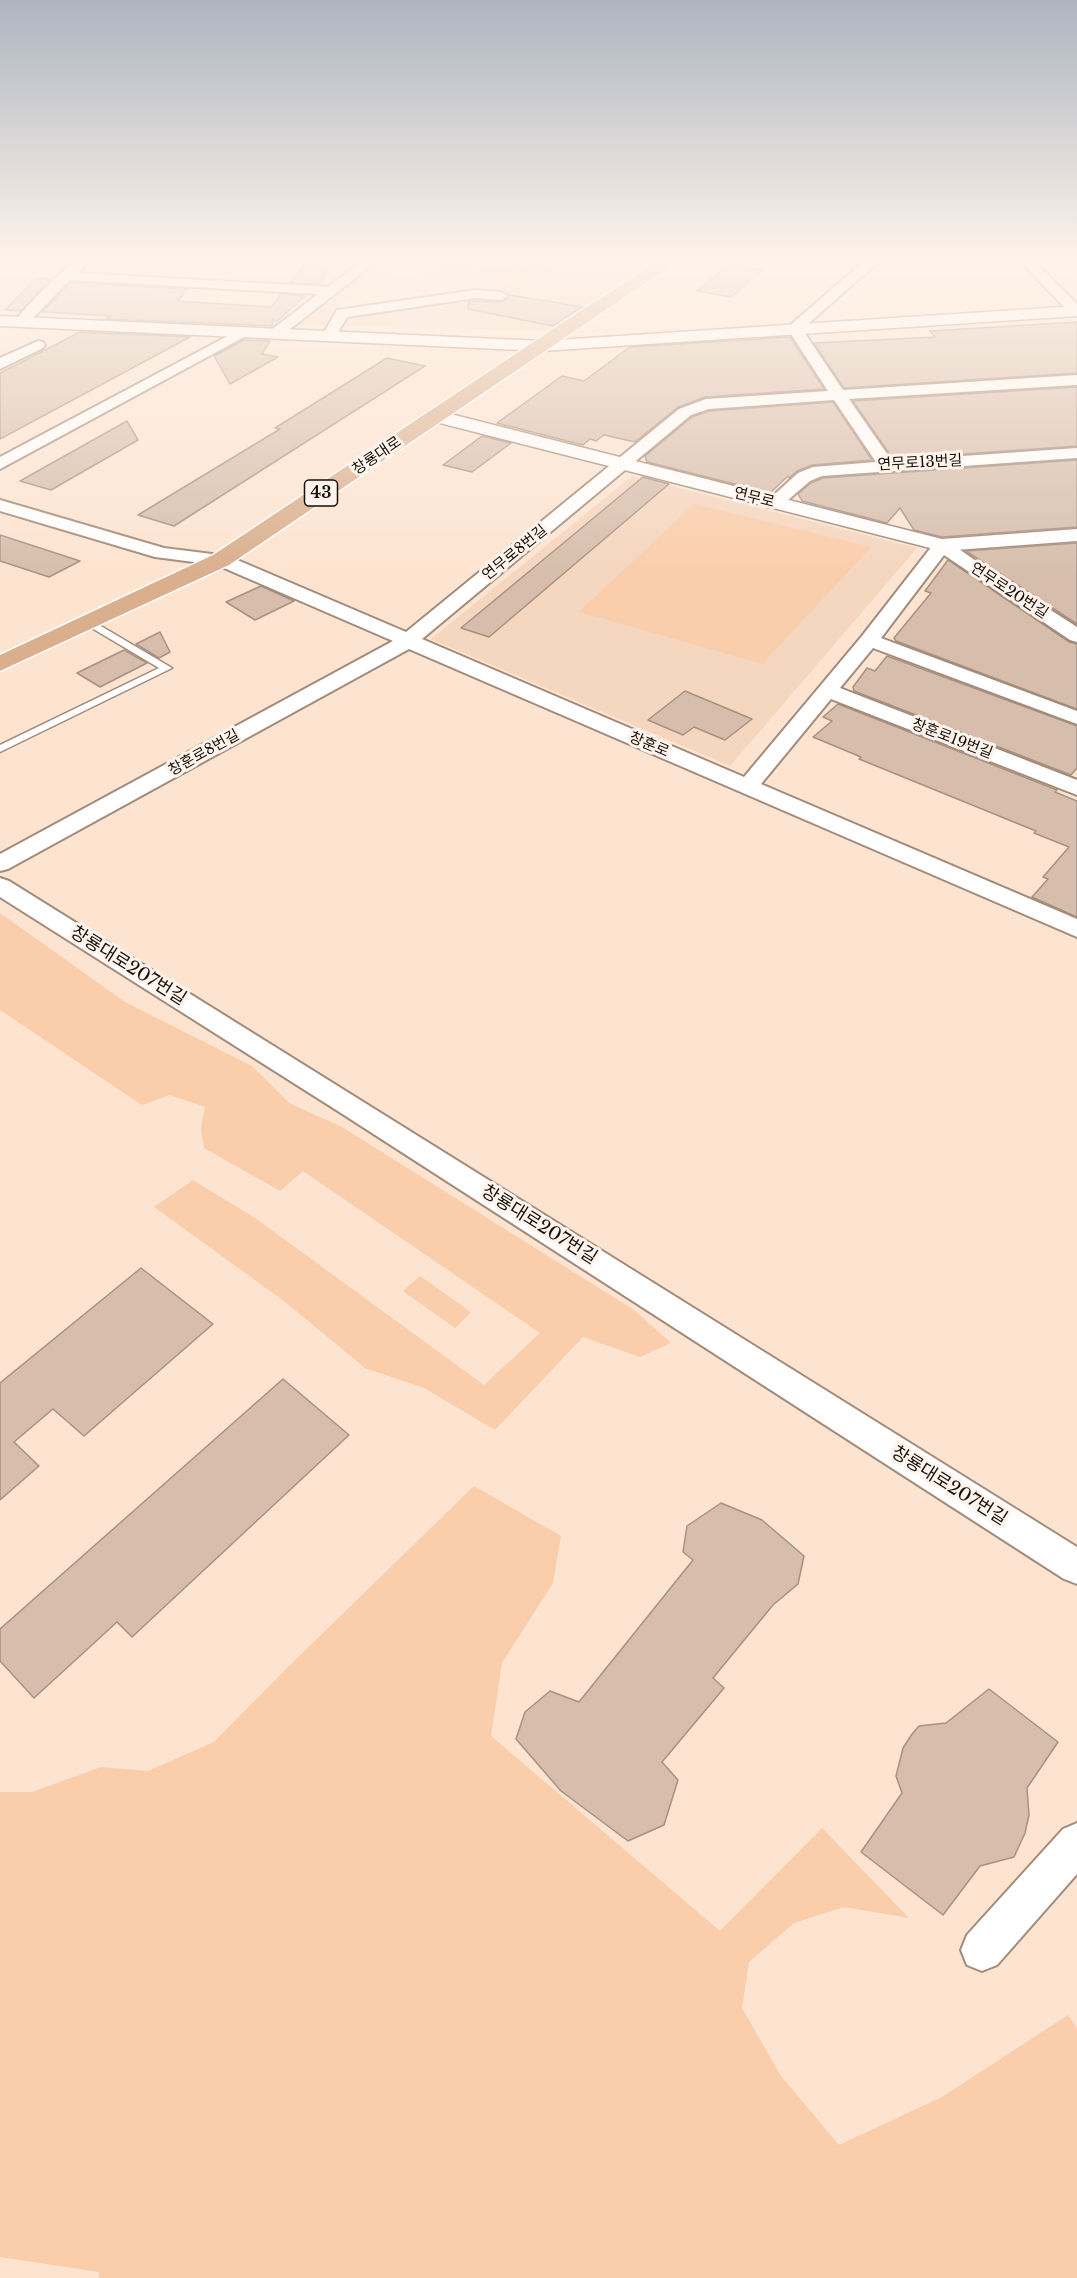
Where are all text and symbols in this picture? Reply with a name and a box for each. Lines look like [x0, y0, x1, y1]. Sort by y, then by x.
street label: 창룡대로 [349, 433, 405, 479]
street label: 연무로13번길 [877, 452, 963, 474]
road number: 43 [304, 480, 338, 506]
street label: 연무로 [732, 484, 776, 512]
street label: 연무로8번길 [479, 521, 551, 585]
street label: 연무로20번길 [967, 559, 1051, 623]
street label: 창훈로19번길 [909, 715, 995, 763]
street label: 창훈로8번길 [165, 726, 243, 780]
street label: 창훈로 [626, 729, 672, 761]
street label: 창룡대로207번길 [66, 922, 190, 1010]
street label: 창룡대로207번길 [477, 1181, 601, 1269]
street label: 창룡대로207번길 [887, 1442, 1011, 1530]

